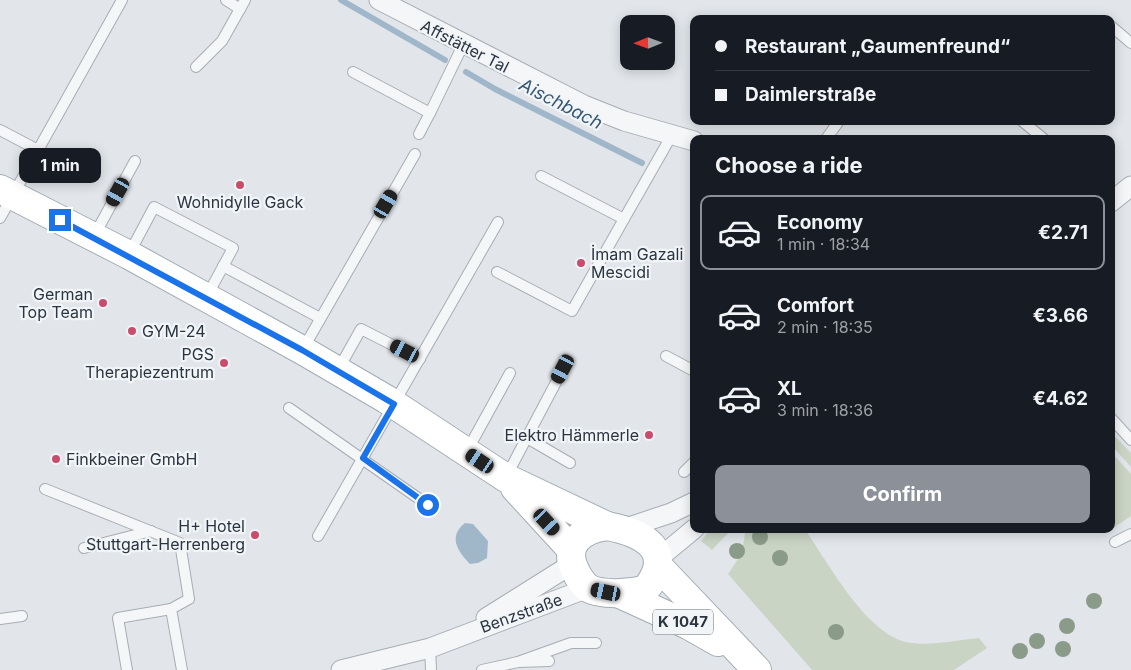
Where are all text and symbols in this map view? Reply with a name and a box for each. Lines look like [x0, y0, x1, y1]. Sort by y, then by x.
street label: Affstätter Tal [417, 15, 513, 77]
north arrow [620, 15, 675, 70]
map controls [620, 15, 675, 70]
text: Restaurant „Gaumenfreund“ [745, 35, 1010, 58]
water label: Aischbach [515, 73, 606, 133]
text: Daimlerstraße [745, 83, 876, 106]
callout: 1 min [19, 148, 101, 182]
text: Choose a ride [715, 152, 863, 178]
text: 1 min [40, 155, 80, 175]
car [104, 175, 131, 209]
marker: Wohnidylle Gack [234, 179, 246, 191]
car [372, 187, 399, 221]
place label: Wohnidylle Gack [177, 192, 304, 212]
route end [49, 209, 71, 231]
icon: car [717, 210, 762, 255]
text: Economy [777, 211, 863, 234]
text: €2.71 [1038, 221, 1088, 244]
text: 1 min · 18:34 [777, 234, 870, 254]
place label: İmam Gazali Mescidi [591, 244, 683, 282]
marker: İmam Gazali Mescidi [575, 257, 587, 269]
place label: German Top Team [18, 284, 93, 322]
icon: car [717, 293, 762, 338]
text: Comfort [777, 294, 854, 317]
marker: German Top Team [97, 297, 109, 309]
text: €3.66 [1033, 304, 1088, 327]
text: 2 min · 18:35 [777, 317, 873, 337]
place label: GYM-24 [142, 321, 206, 341]
marker: GYM-24 [126, 325, 138, 337]
car [388, 338, 421, 364]
place label: PGS Therapiezentrum [85, 344, 214, 382]
car [549, 352, 576, 386]
marker: PGS Therapiezentrum [218, 357, 230, 369]
icon: car [717, 376, 762, 421]
text: XL [777, 377, 802, 400]
text: €4.62 [1033, 387, 1088, 410]
text: 3 min · 18:36 [777, 400, 873, 420]
place label: Elektro Hämmerle [505, 425, 639, 445]
marker: Elektro Hämmerle [643, 429, 655, 441]
car [463, 446, 496, 476]
place label: Finkbeiner GmbH [66, 449, 198, 469]
marker: Finkbeiner GmbH [50, 453, 62, 465]
button: Confirm [715, 465, 1090, 523]
route start [417, 494, 439, 516]
car [531, 506, 562, 538]
place label: H+ Hotel Stuttgart-Herrenberg [86, 516, 245, 554]
marker: H+ Hotel Stuttgart-Herrenberg [249, 529, 261, 541]
car [589, 582, 622, 602]
street label: Benzstraße [477, 589, 565, 637]
road number: K 1047 [653, 610, 713, 634]

